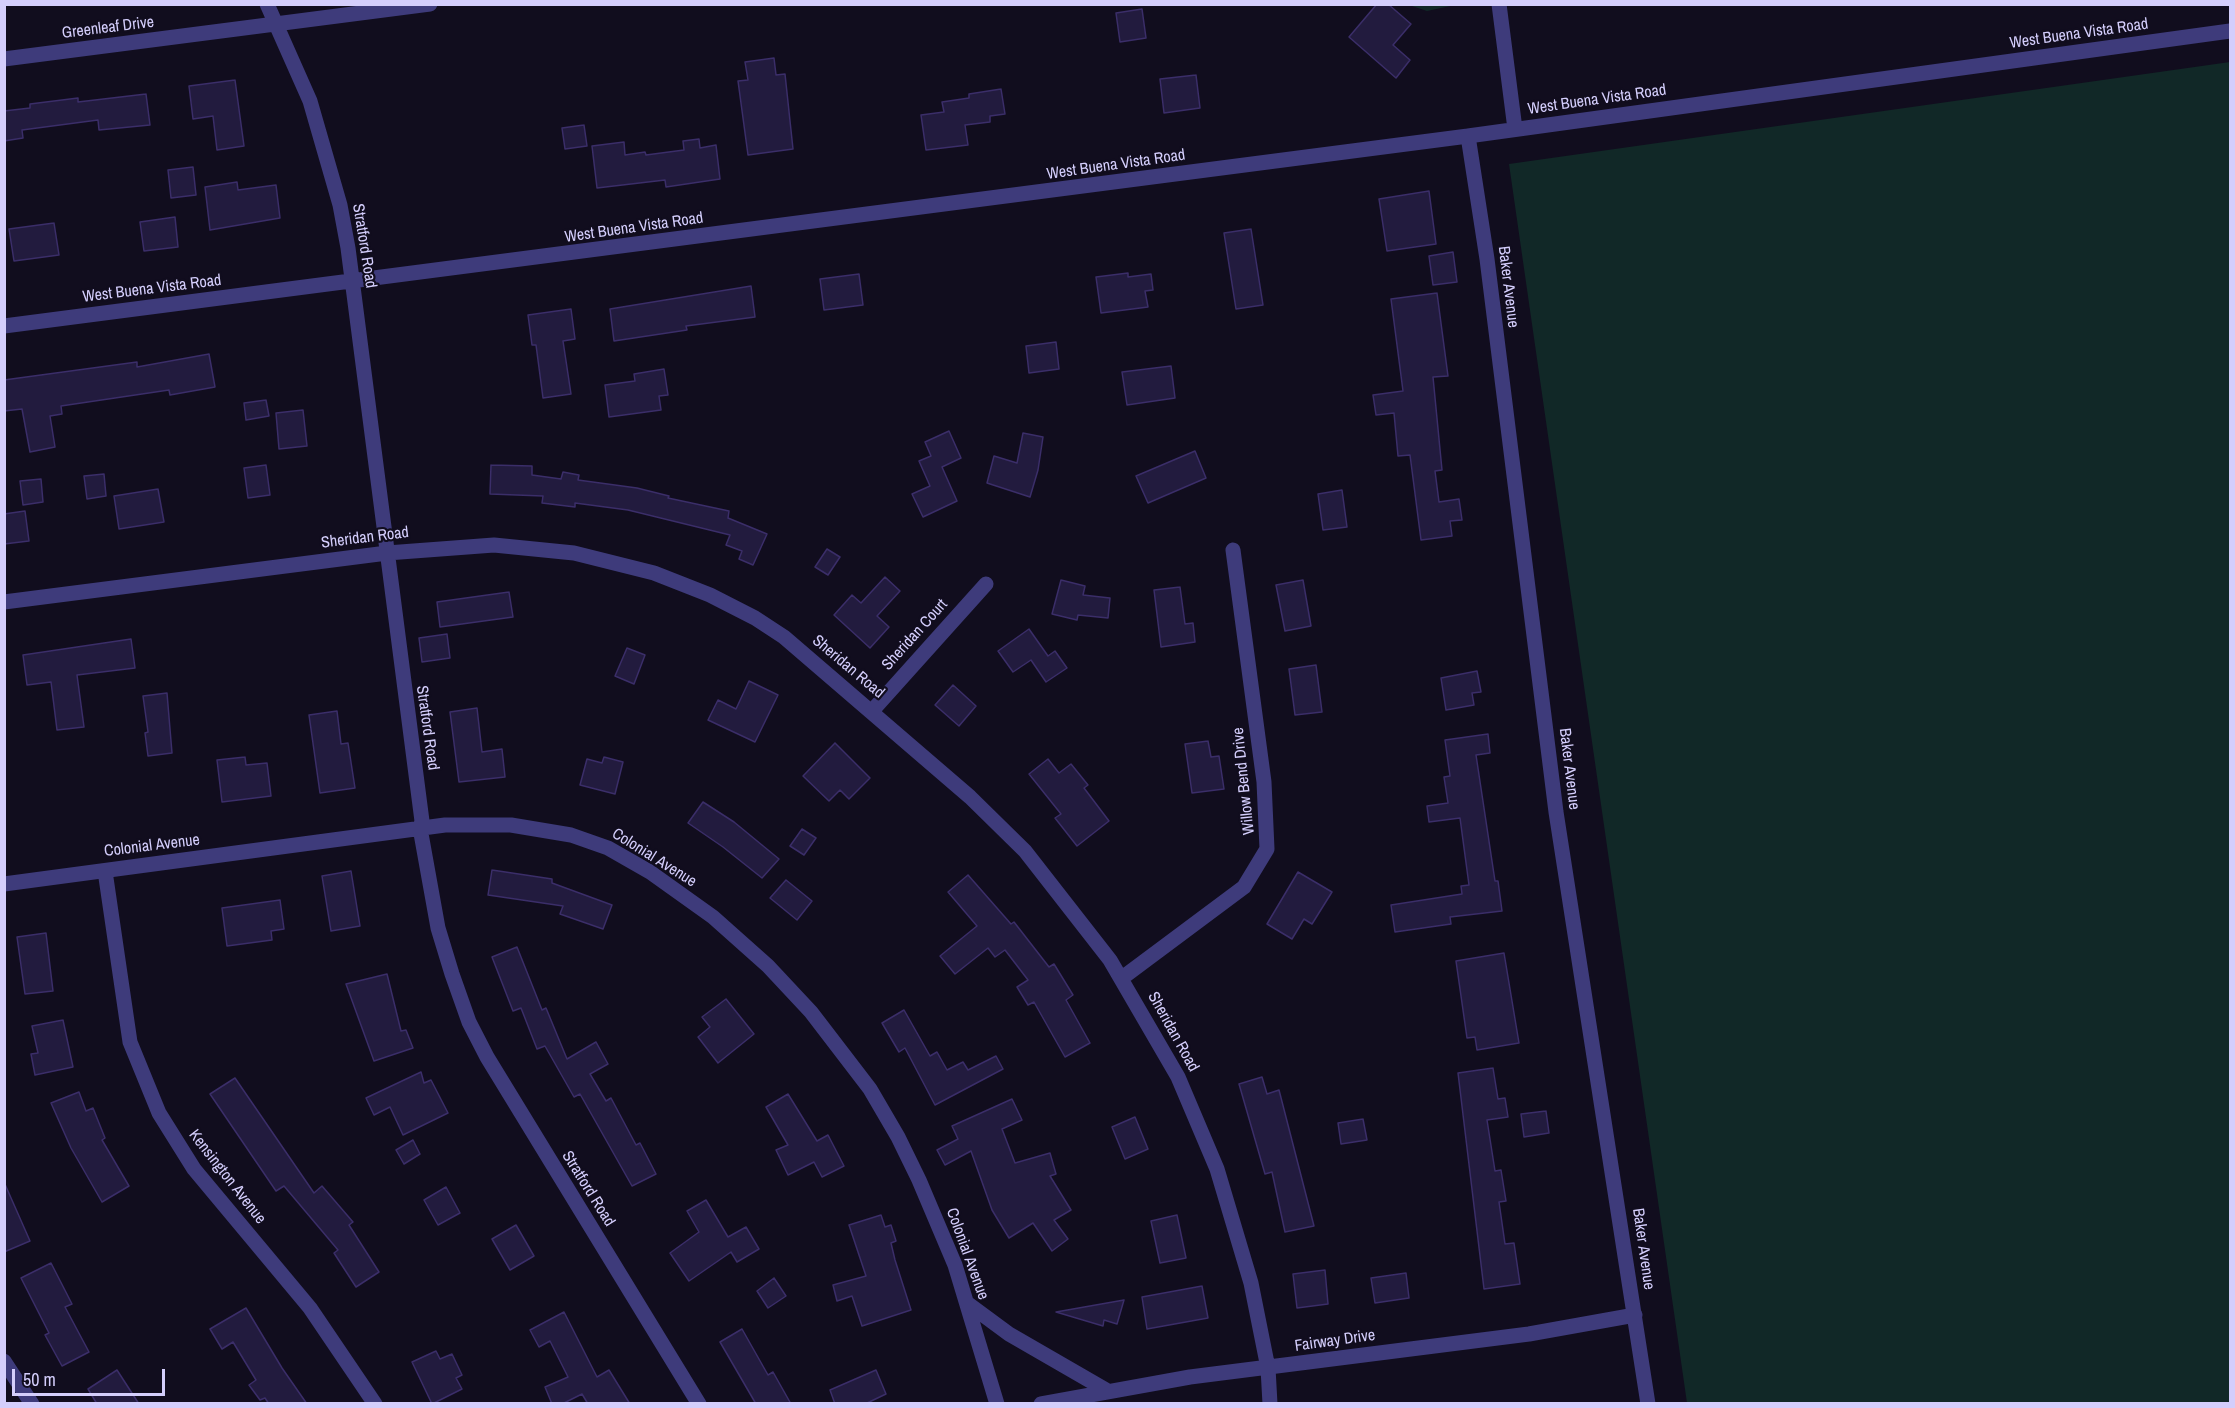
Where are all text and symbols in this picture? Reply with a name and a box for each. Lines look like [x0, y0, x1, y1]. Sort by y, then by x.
street label: Greenleaf Drive [61, 13, 155, 43]
street label: West Buena Vista Road [2009, 15, 2149, 53]
street label: West Buena Vista Road [1527, 81, 1667, 119]
street label: West Buena Vista Road [1046, 146, 1186, 184]
street label: Stratford Road [348, 202, 380, 290]
street label: West Buena Vista Road [564, 209, 704, 247]
street label: Baker Avenue [1493, 245, 1523, 329]
street label: West Buena Vista Road [82, 271, 222, 307]
street label: Sheridan Road [320, 523, 410, 553]
street label: Sheridan Court [878, 596, 952, 674]
street label: Sheridan Road [808, 631, 888, 703]
street label: Stratford Road [412, 684, 442, 772]
street label: Willow Bend Drive [1229, 726, 1259, 836]
street label: Baker Avenue [1554, 727, 1584, 811]
street label: Colonial Avenue [608, 824, 700, 892]
street label: Colonial Avenue [103, 831, 201, 861]
street label: Sheridan Road [1143, 989, 1203, 1075]
street label: Kensington Avenue [184, 1126, 270, 1228]
street label: Stratford Road [557, 1148, 619, 1230]
street label: Colonial Avenue [942, 1206, 992, 1302]
street label: Baker Avenue [1628, 1207, 1658, 1291]
street label: Fairway Drive [1294, 1326, 1376, 1356]
scale bar [15, 1357, 168, 1395]
text: 50 m [23, 1367, 56, 1392]

